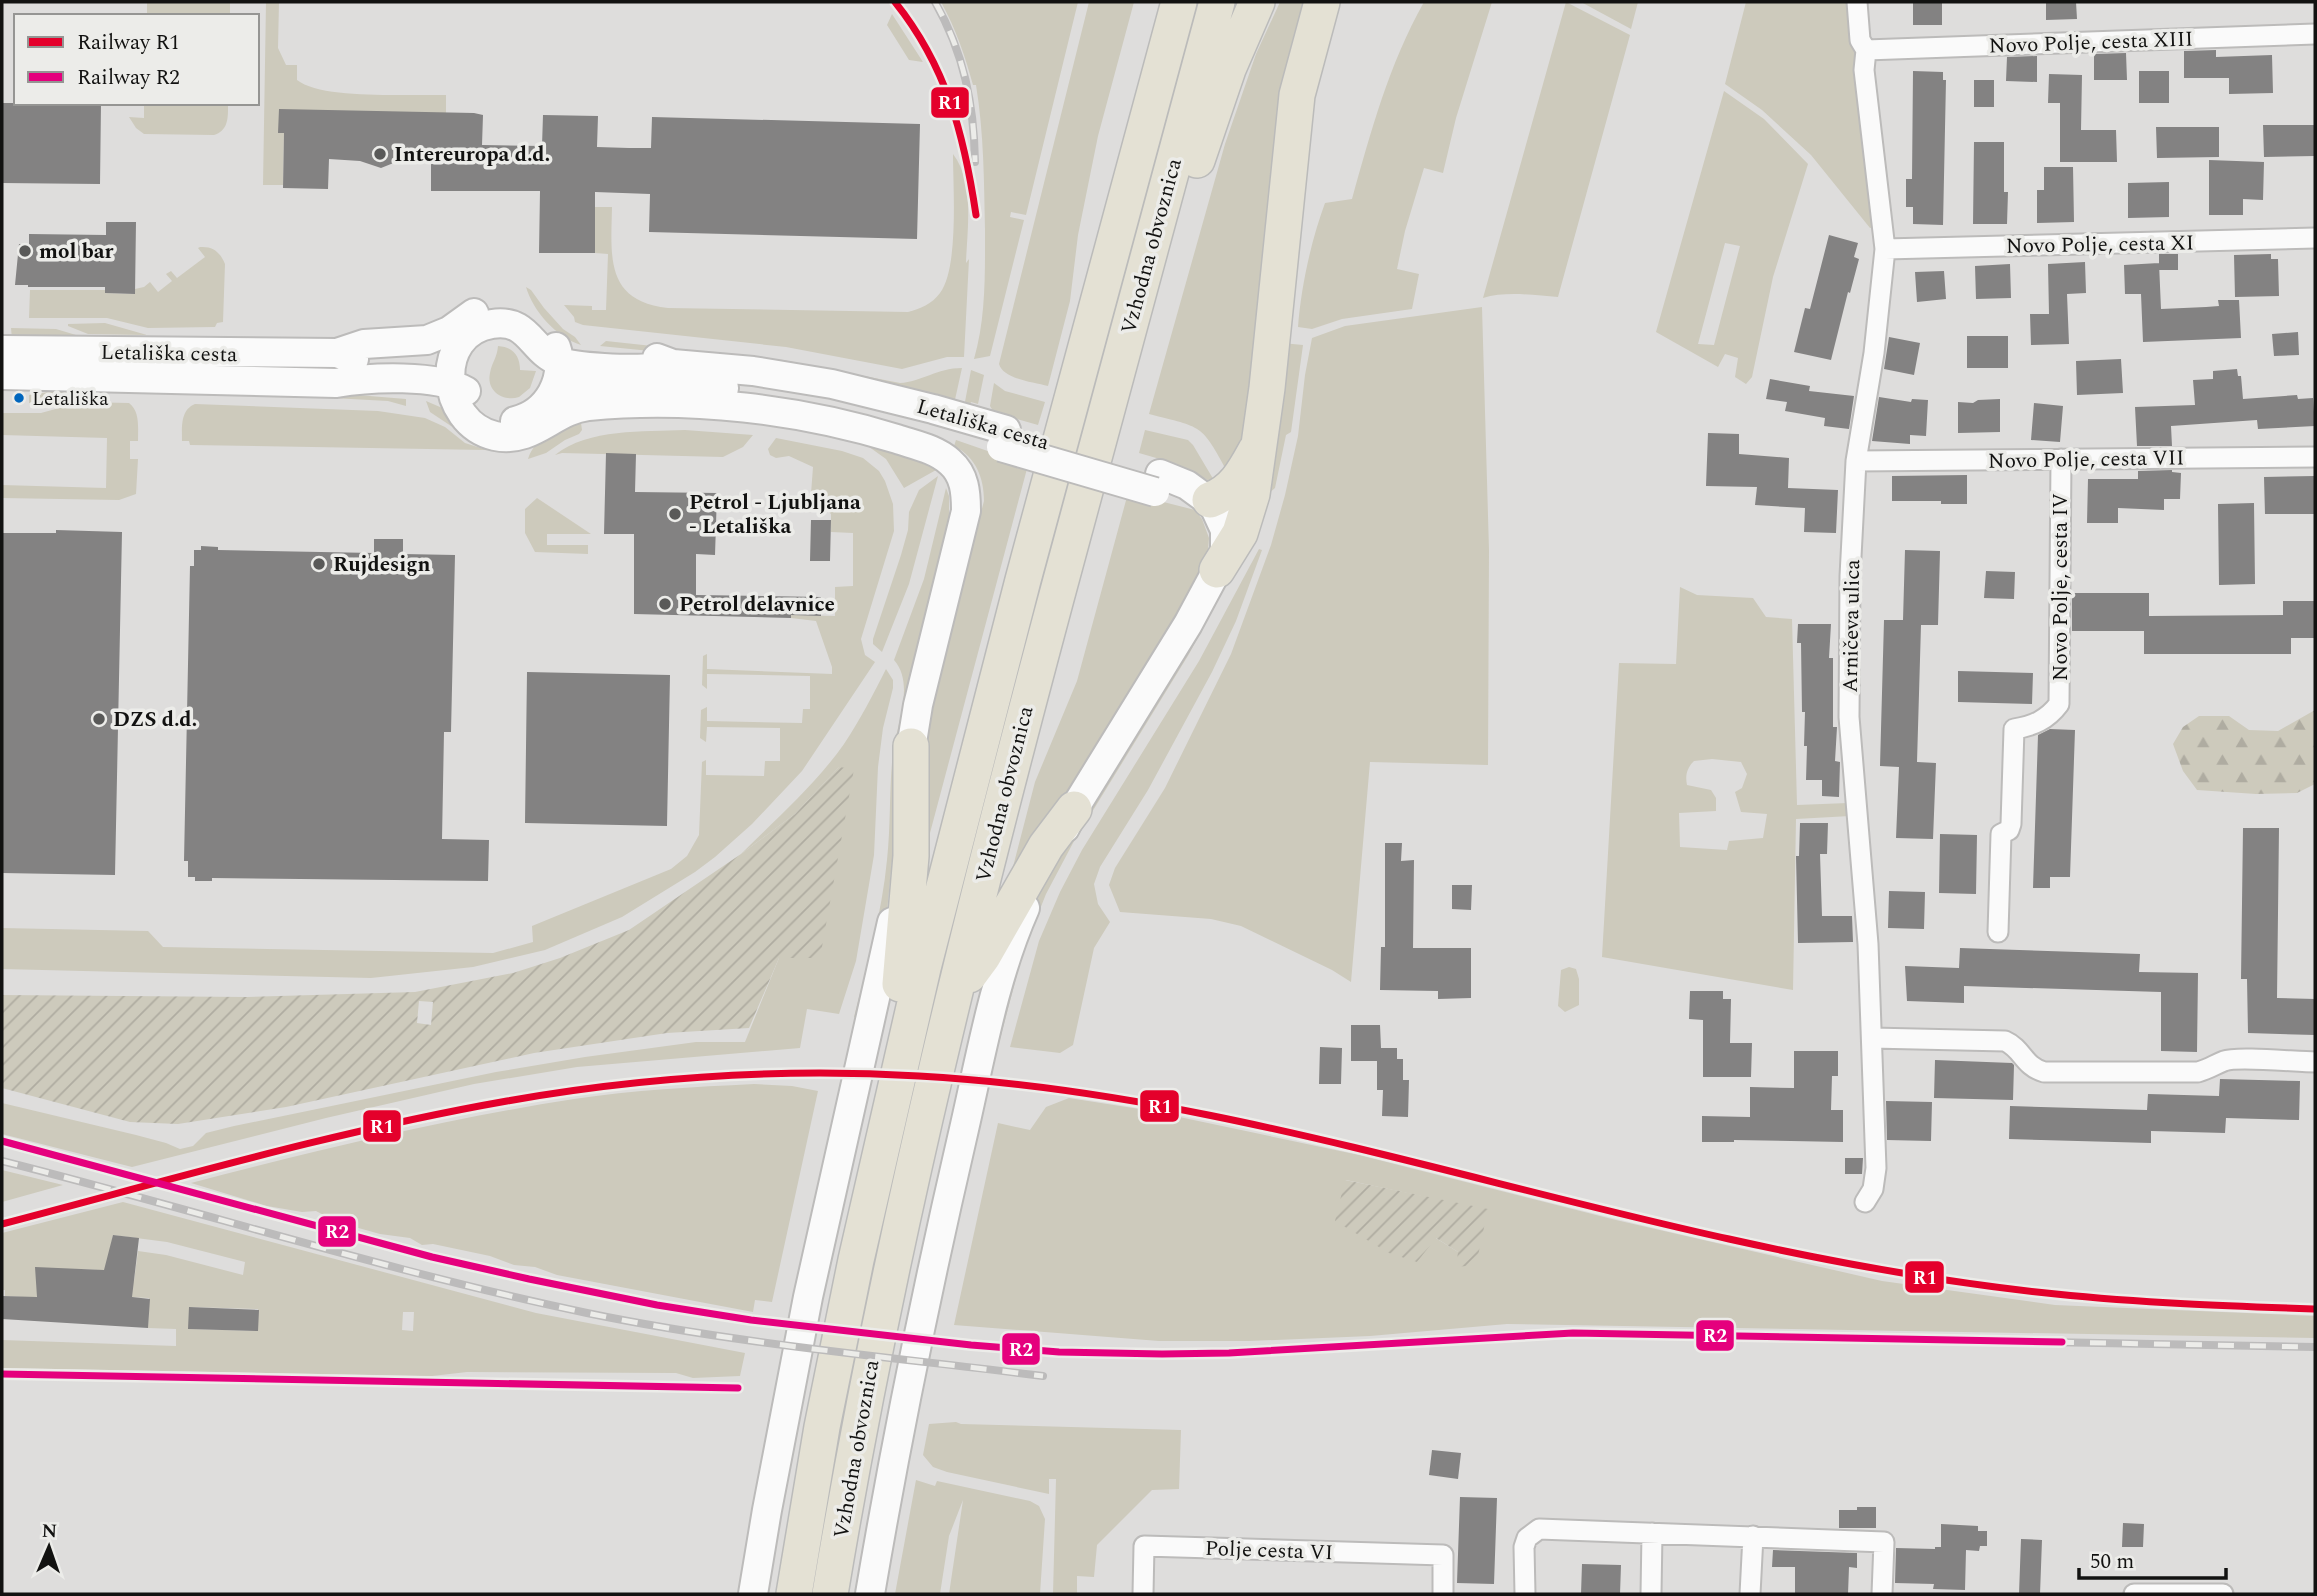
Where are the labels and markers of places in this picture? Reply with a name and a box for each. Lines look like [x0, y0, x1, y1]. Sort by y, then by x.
place label: Intereuropa d.d. [394, 139, 550, 171]
marker: Intereuropa d.d. [372, 146, 388, 162]
place label: mol bar [39, 236, 114, 268]
marker: mol bar [17, 243, 33, 259]
place label: Letališka [32, 385, 109, 414]
marker: Letališka [12, 391, 26, 405]
place label: Petrol - Ljubljana - Letališka [689, 487, 861, 543]
marker: Petrol - Ljubljana - Letališka [667, 506, 683, 522]
place label: Rujdesign [333, 549, 431, 581]
marker: Rujdesign [311, 556, 327, 572]
place label: Petrol delavnice [679, 589, 835, 621]
marker: Petrol delavnice [657, 596, 673, 612]
place label: DZS d.d. [113, 704, 197, 736]
marker: DZS d.d. [91, 711, 107, 727]

